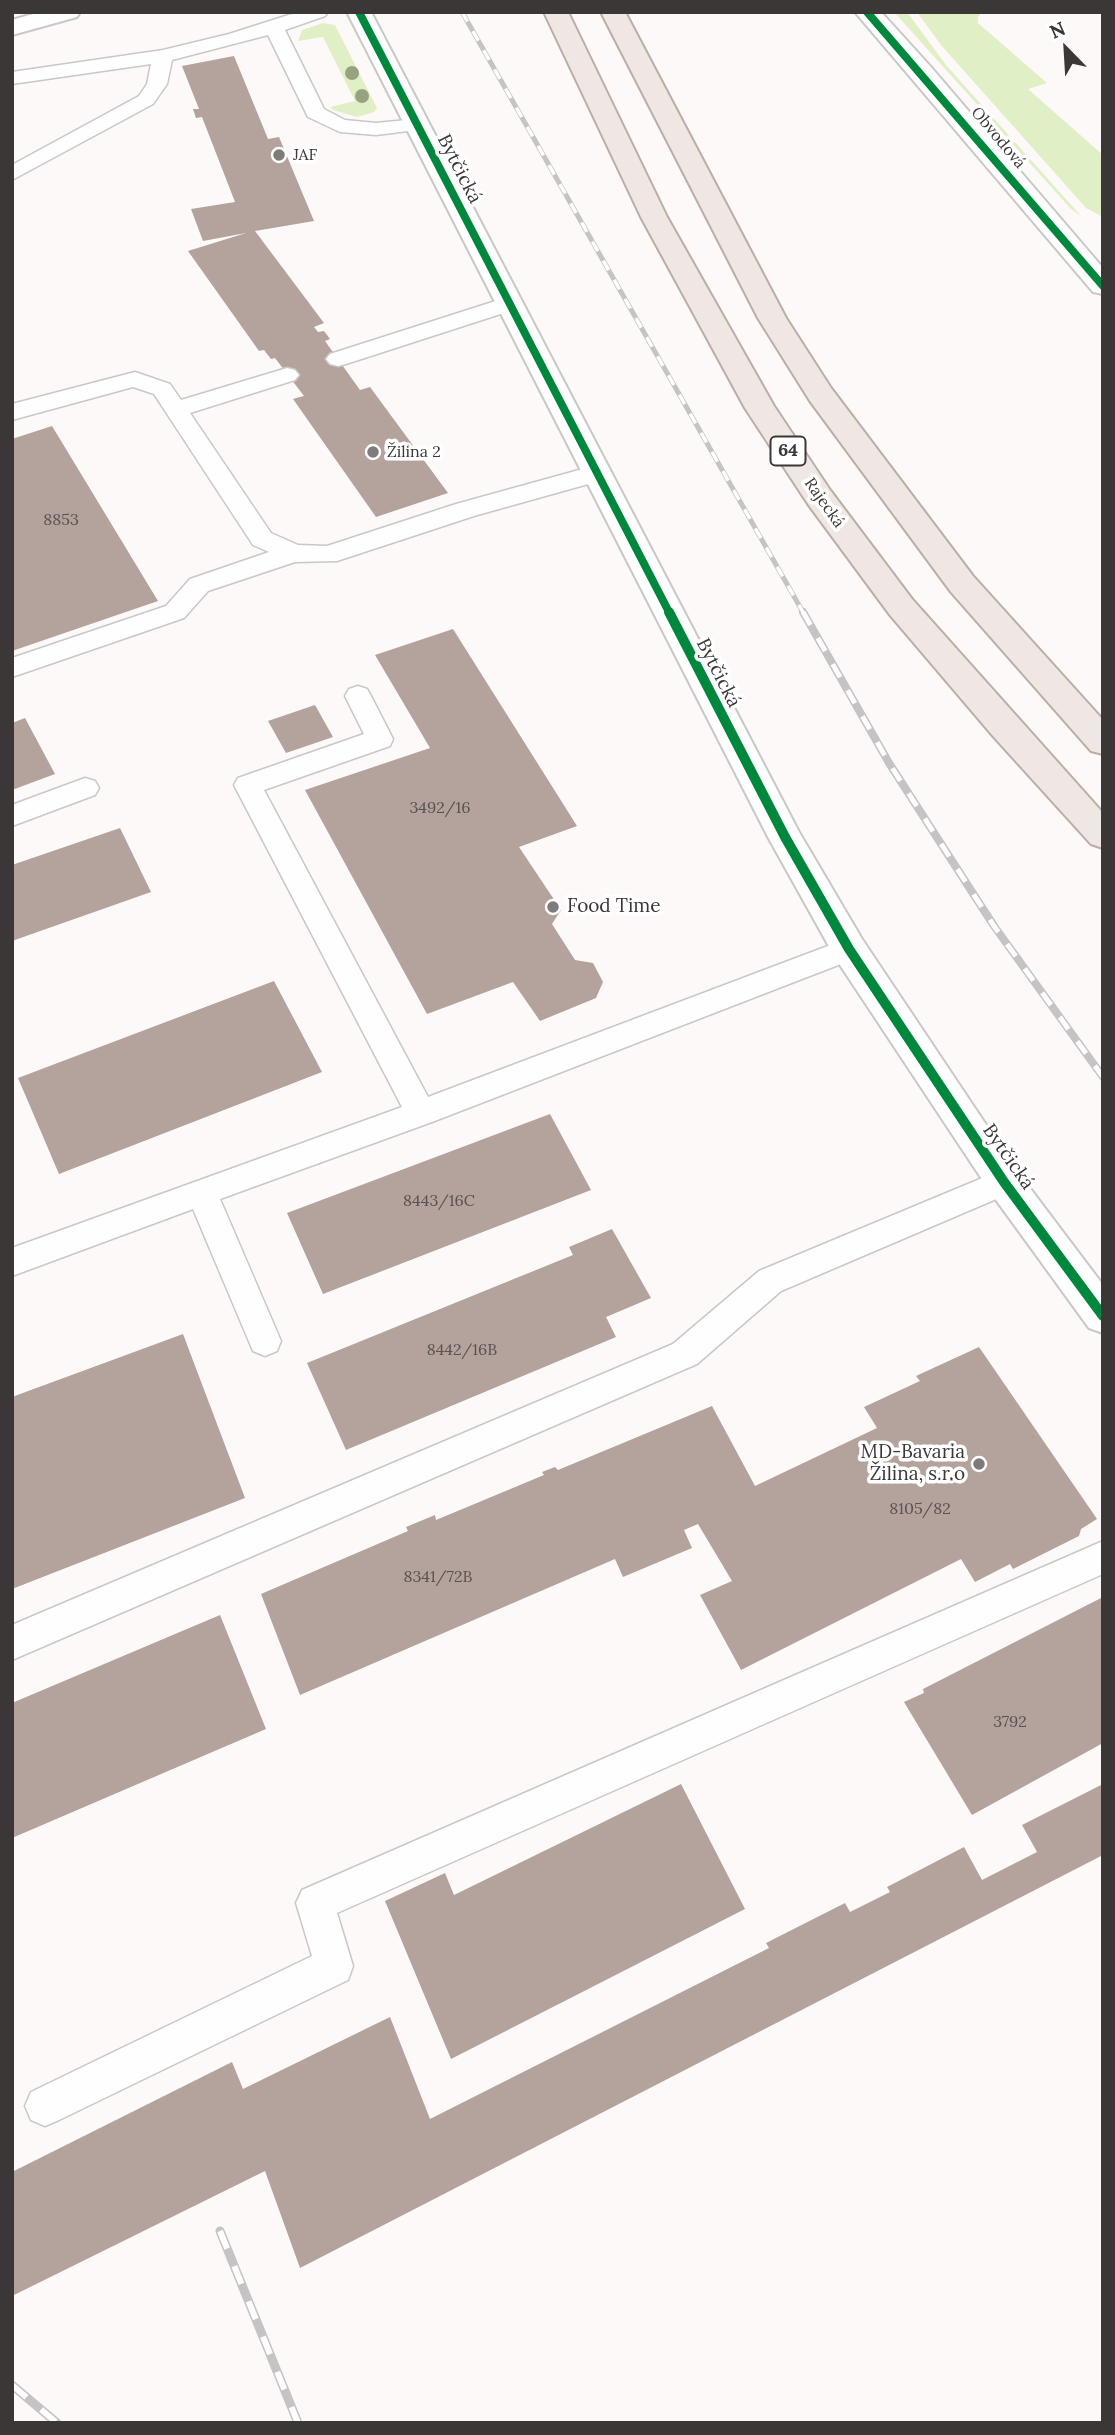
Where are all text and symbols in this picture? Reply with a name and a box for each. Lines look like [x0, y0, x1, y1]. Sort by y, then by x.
north arrow [1031, 14, 1101, 84]
text: N [1046, 16, 1069, 44]
street label: Obvodová [967, 103, 1029, 173]
street label: Bytčická [432, 131, 486, 207]
place label: JAF [293, 145, 317, 165]
marker: JAF [271, 147, 287, 163]
road number: 64 [770, 436, 806, 466]
place label: Žilina 2 [387, 442, 441, 462]
marker: Žilina 2 [365, 444, 381, 460]
street label: Rajecká [800, 474, 848, 532]
house number: 8853 [43, 510, 79, 530]
street label: Bytčická [691, 635, 745, 711]
house number: 3492/16 [409, 798, 471, 818]
place label: Food Time [567, 896, 660, 918]
marker: Food Time [545, 899, 561, 915]
street label: Bytčická [977, 1120, 1039, 1194]
house number: 8443/16C [403, 1191, 475, 1211]
house number: 8442/16B [427, 1340, 497, 1360]
place label: MD-Bavaria Žilina, s.r.o [860, 1442, 965, 1486]
marker: MD-Bavaria Žilina, s.r.o [971, 1456, 987, 1472]
house number: 8105/82 [889, 1499, 951, 1519]
house number: 8341/72B [403, 1567, 473, 1587]
house number: 3792 [993, 1712, 1027, 1732]

